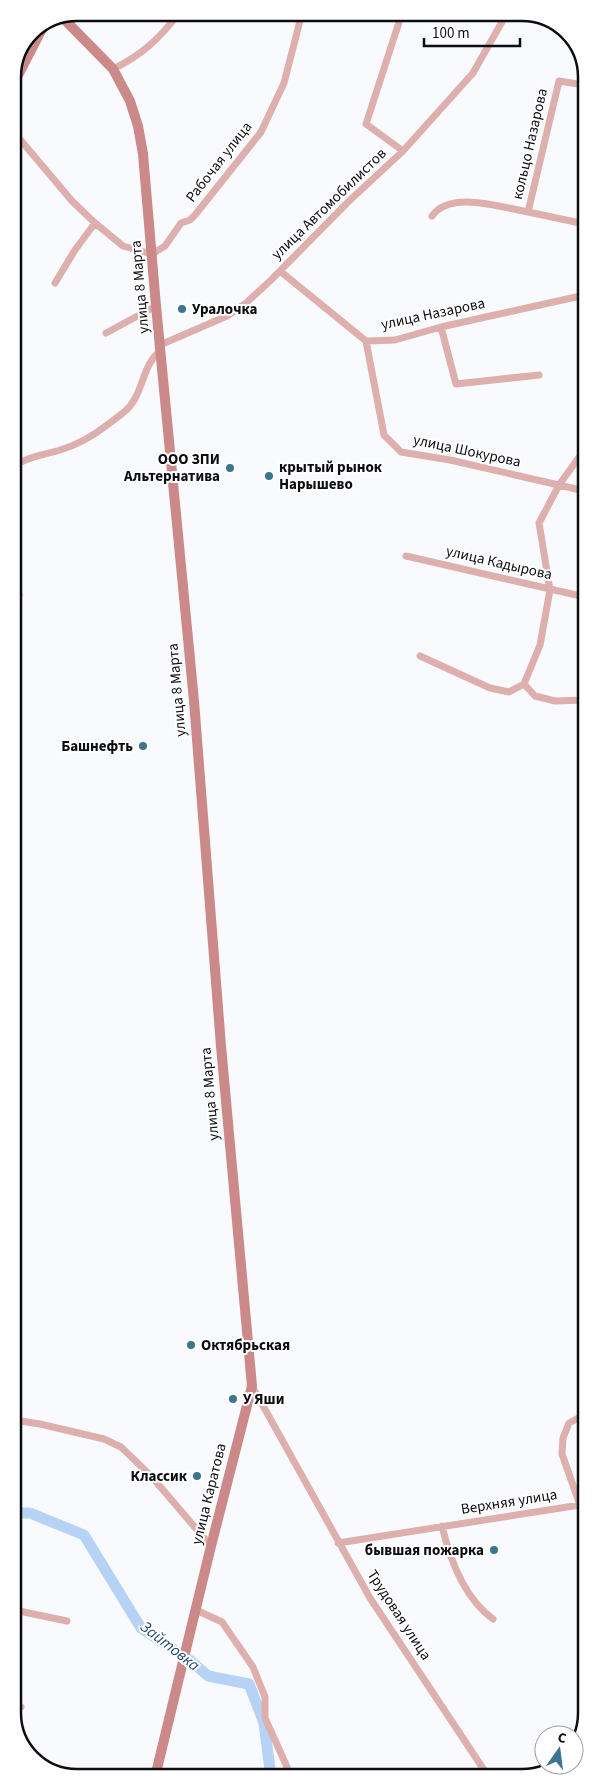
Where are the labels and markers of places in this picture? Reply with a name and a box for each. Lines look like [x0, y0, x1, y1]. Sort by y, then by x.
place label: Уралочка [192, 299, 257, 320]
marker: Уралочка [176, 303, 188, 315]
place label: ООО ЗПИ Альтернатива [123, 449, 220, 487]
place label: крытый рынок Нарышево [279, 457, 383, 495]
marker: ООО ЗПИ Альтернатива [224, 462, 236, 474]
marker: крытый рынок Нарышево [263, 470, 275, 482]
place label: Башнефть [61, 736, 133, 757]
marker: Башнефть [137, 740, 149, 752]
place label: Октябрьская [201, 1335, 290, 1356]
marker: Октябрьская [185, 1339, 197, 1351]
place label: У Яши [243, 1389, 284, 1410]
marker: У Яши [227, 1393, 239, 1405]
place label: Классик [130, 1466, 188, 1487]
marker: Классик [191, 1470, 203, 1482]
place label: бывшая пожарка [365, 1540, 484, 1561]
marker: бывшая пожарка [488, 1544, 500, 1556]

